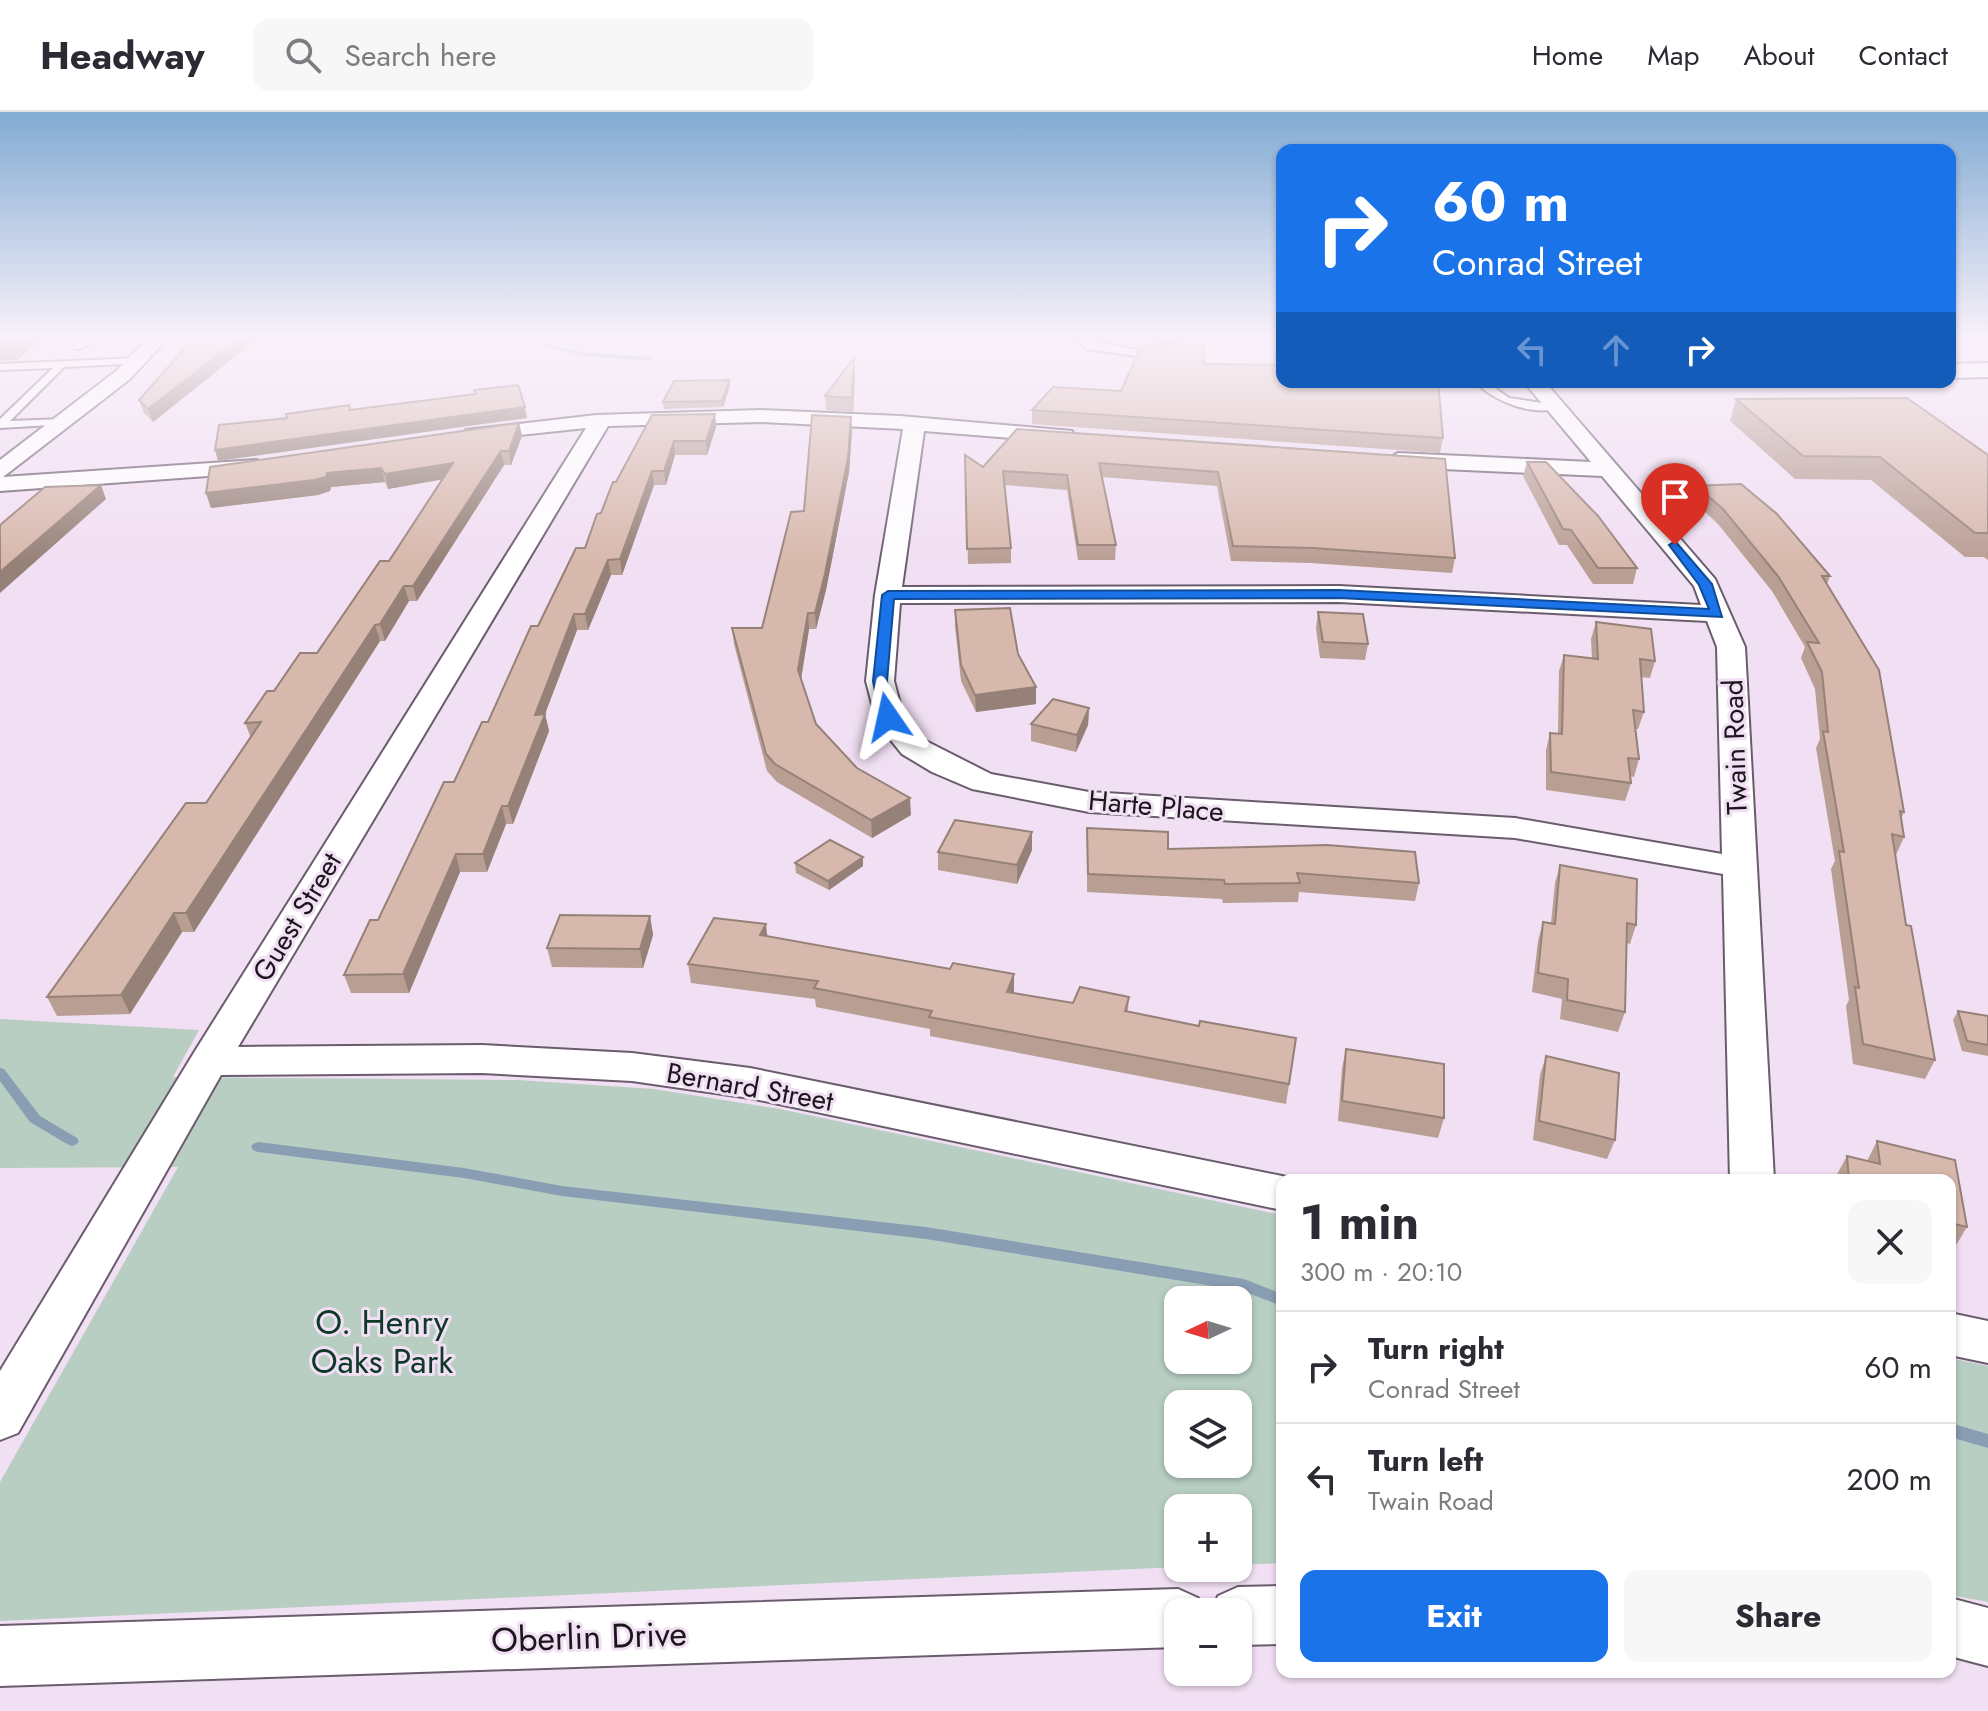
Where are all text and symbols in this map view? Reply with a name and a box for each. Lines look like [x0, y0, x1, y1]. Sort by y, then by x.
search box [253, 19, 813, 91]
text: Headway [40, 28, 205, 83]
icon: search [281, 33, 325, 77]
text: Search here [345, 34, 496, 77]
text: Home [1532, 35, 1603, 76]
text: Map [1647, 35, 1699, 76]
text: About [1743, 35, 1815, 76]
text: Contact [1859, 35, 1948, 76]
text: 60 m [1432, 161, 1569, 242]
icon: right [1300, 176, 1404, 280]
text: Conrad Street [1432, 236, 1642, 288]
icon: left [1510, 328, 1554, 372]
icon: ahead [1594, 328, 1638, 372]
icon: right [1678, 328, 1722, 372]
pin [1641, 463, 1709, 545]
icon: arrive [1653, 475, 1697, 519]
position arrow [846, 675, 930, 759]
street label: Twain Road [1712, 679, 1758, 815]
street label: Harte Place [1087, 780, 1225, 832]
street label: Guest Street [242, 844, 352, 989]
street label: Bernard Street [663, 1052, 837, 1122]
text: 1 min [1300, 1188, 1419, 1257]
button: close [1848, 1200, 1932, 1284]
text: 300 m · 20:10 [1300, 1253, 1462, 1291]
north arrow [1164, 1286, 1252, 1374]
map controls [1164, 1286, 1252, 1686]
park label: O. Henry Oaks Park [311, 1298, 453, 1386]
text: Turn right [1368, 1327, 1504, 1370]
icon: right [1300, 1345, 1344, 1389]
text: 60 m [1864, 1346, 1932, 1389]
text: Conrad Street [1368, 1370, 1520, 1408]
button: layers [1164, 1390, 1252, 1478]
text: Turn left [1368, 1439, 1483, 1482]
icon: left [1300, 1457, 1344, 1501]
text: 200 m [1847, 1458, 1932, 1501]
text: Twain Road [1368, 1482, 1494, 1520]
button: + [1164, 1494, 1252, 1582]
button: Exit [1300, 1570, 1608, 1662]
button: Share [1624, 1570, 1932, 1662]
button: − [1164, 1598, 1252, 1686]
street label: Oberlin Drive [490, 1609, 688, 1665]

